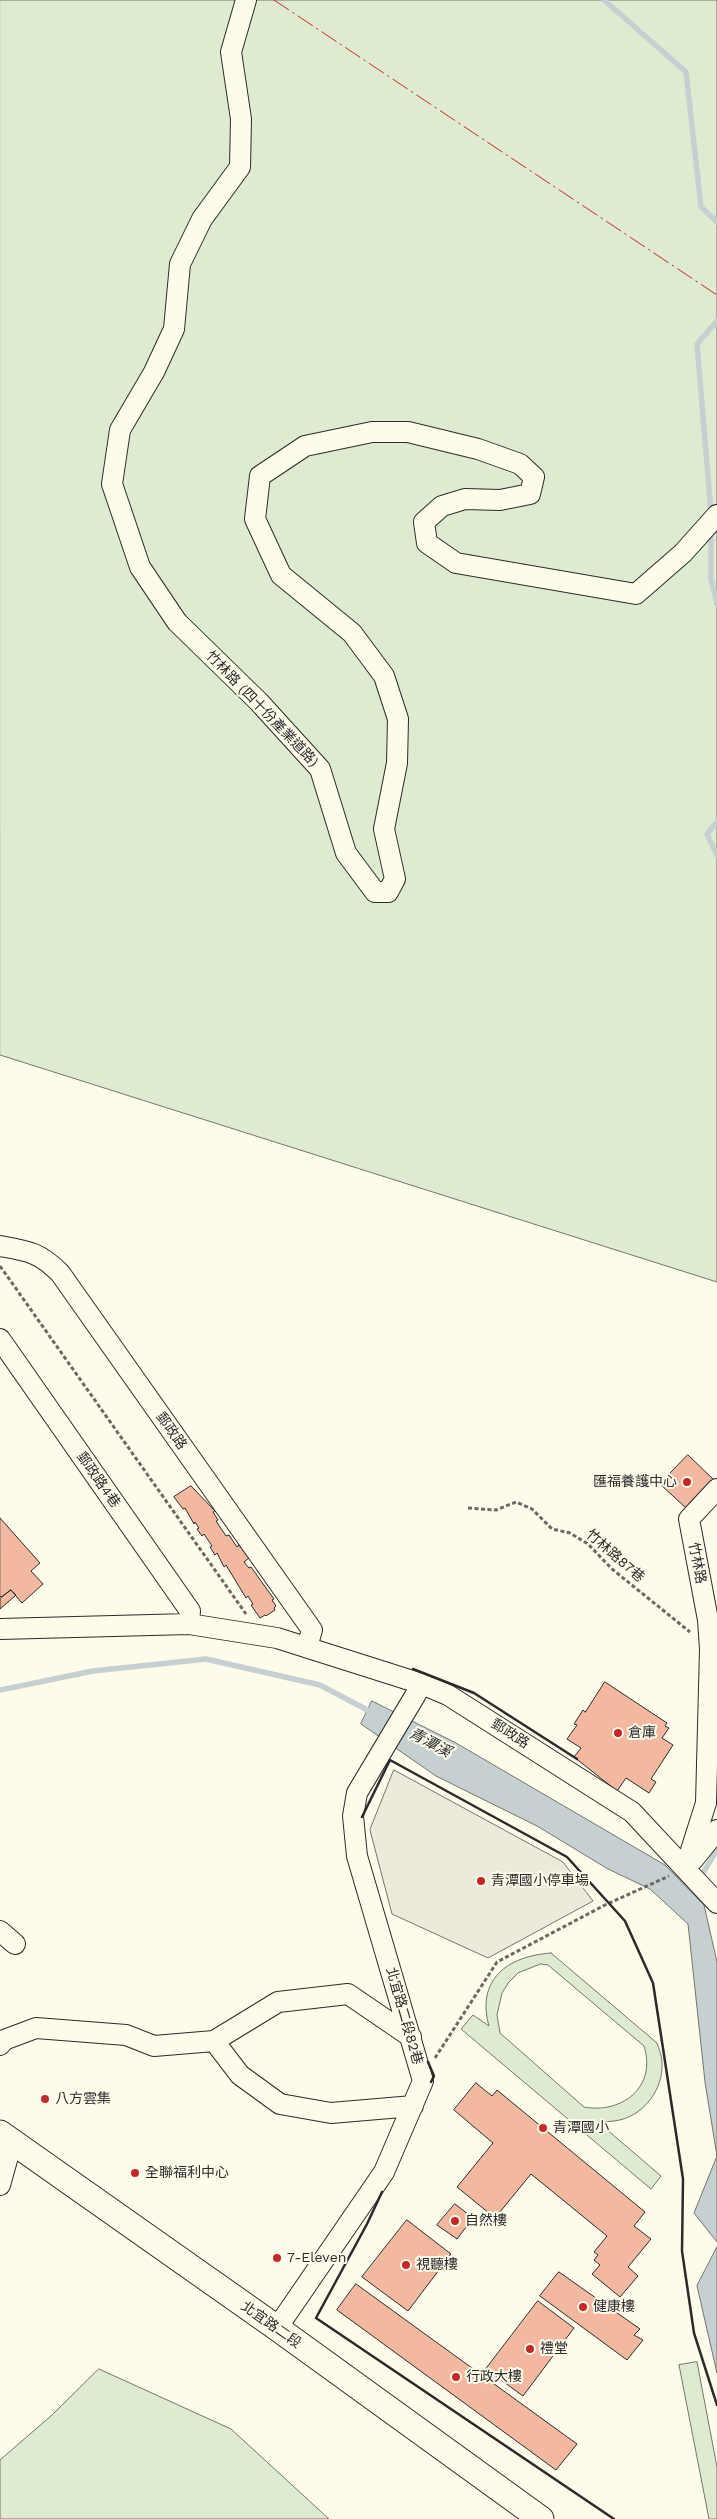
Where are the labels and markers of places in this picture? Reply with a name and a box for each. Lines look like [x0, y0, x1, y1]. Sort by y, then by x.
place label: 匯福養護中心 [593, 1474, 677, 1490]
marker: 匯福養護中心 [681, 1476, 693, 1488]
place label: 倉庫 [628, 1725, 656, 1741]
marker: 倉庫 [612, 1727, 624, 1739]
place label: 青潭國小停車場 [491, 1873, 589, 1889]
marker: 青潭國小停車場 [475, 1875, 487, 1887]
place label: 八方雲集 [55, 2091, 111, 2107]
marker: 八方雲集 [39, 2093, 51, 2105]
place label: 青潭國小 [553, 2120, 609, 2136]
marker: 青潭國小 [537, 2122, 549, 2134]
place label: 全聯福利中心 [145, 2165, 229, 2181]
marker: 全聯福利中心 [129, 2167, 141, 2179]
place label: 自然樓 [465, 2213, 507, 2229]
marker: 自然樓 [449, 2215, 461, 2227]
place label: 7-Eleven [287, 2250, 346, 2266]
marker: 7-Eleven [271, 2252, 283, 2264]
place label: 視聽樓 [416, 2257, 458, 2273]
marker: 視聽樓 [400, 2259, 412, 2271]
place label: 健康樓 [593, 2299, 635, 2315]
marker: 健康樓 [577, 2301, 589, 2313]
place label: 禮堂 [540, 2341, 568, 2357]
marker: 禮堂 [524, 2343, 536, 2355]
place label: 行政大樓 [466, 2369, 522, 2385]
marker: 行政大樓 [450, 2371, 462, 2383]

